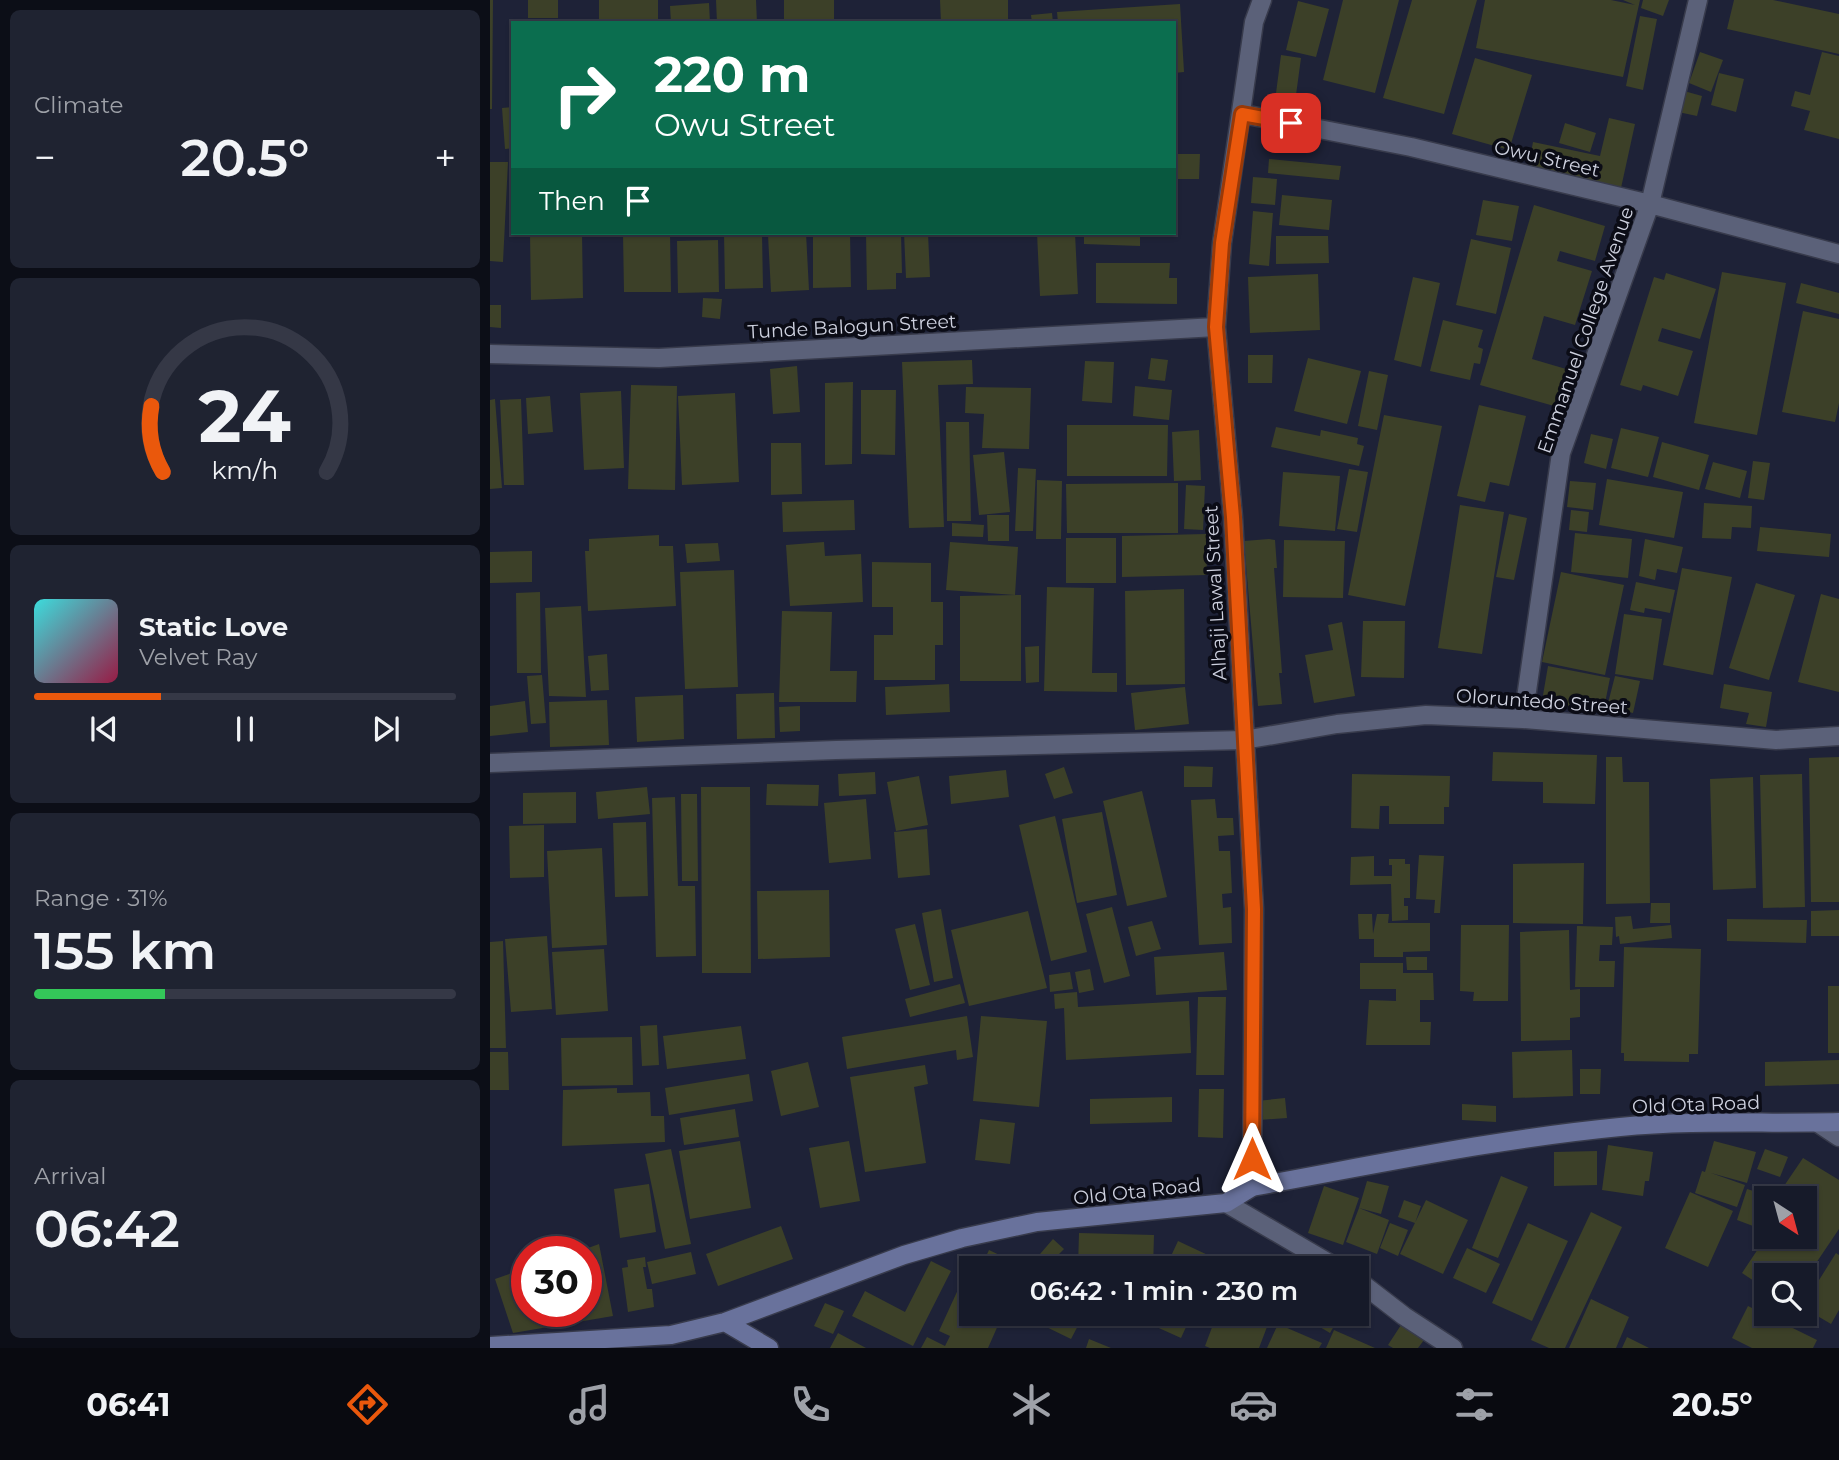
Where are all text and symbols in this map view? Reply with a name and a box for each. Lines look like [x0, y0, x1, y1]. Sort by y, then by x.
text: 220 m [654, 45, 810, 104]
icon: right [539, 49, 630, 140]
text: Climate [34, 91, 123, 119]
pin [1261, 93, 1321, 153]
icon: arrive [1272, 104, 1310, 142]
text: Owu Street [654, 105, 836, 144]
text: 20.5° [181, 126, 309, 189]
text: − [34, 134, 56, 181]
text: + [434, 134, 456, 181]
street label: Owu Street [1492, 135, 1602, 182]
icon: arrive [619, 182, 657, 220]
text: Then [539, 185, 605, 217]
street label: Emmanuel College Avenue [1532, 204, 1639, 456]
street label: Tunde Balogun Street [747, 310, 957, 343]
text: 24 [199, 373, 291, 461]
text: km/h [212, 455, 278, 485]
street label: Alhaji Lawal Street [1199, 505, 1232, 681]
text: Static Love [139, 611, 288, 643]
text: Velvet Ray [139, 643, 257, 671]
street label: Oloruntedo Street [1455, 684, 1629, 719]
icon: previous [85, 710, 123, 748]
icon: pause [226, 710, 264, 748]
icon: next [367, 710, 405, 748]
text: Range · 31% [34, 884, 167, 912]
text: 155 km [34, 919, 216, 982]
street label: Old Ota Road [1632, 1091, 1760, 1118]
position arrow [1215, 1122, 1289, 1196]
text: Arrival [34, 1162, 107, 1190]
street label: Old Ota Road [1072, 1173, 1202, 1210]
north arrow [1754, 1186, 1816, 1250]
map controls [1754, 1186, 1817, 1326]
text: 06:42 [34, 1197, 180, 1260]
speed limit sign: 30 [511, 1236, 602, 1327]
button: search [1754, 1263, 1817, 1326]
text: 06:42 · 1 min · 230 m [1030, 1275, 1298, 1307]
icon: directions [343, 1380, 392, 1429]
icon: music [565, 1380, 614, 1429]
icon: phone [786, 1380, 835, 1429]
icon: climate [1007, 1380, 1056, 1429]
icon: car [1229, 1380, 1278, 1429]
icon: filters [1450, 1380, 1499, 1429]
text: 06:41 [86, 1385, 171, 1424]
text: 20.5° [1672, 1385, 1753, 1424]

